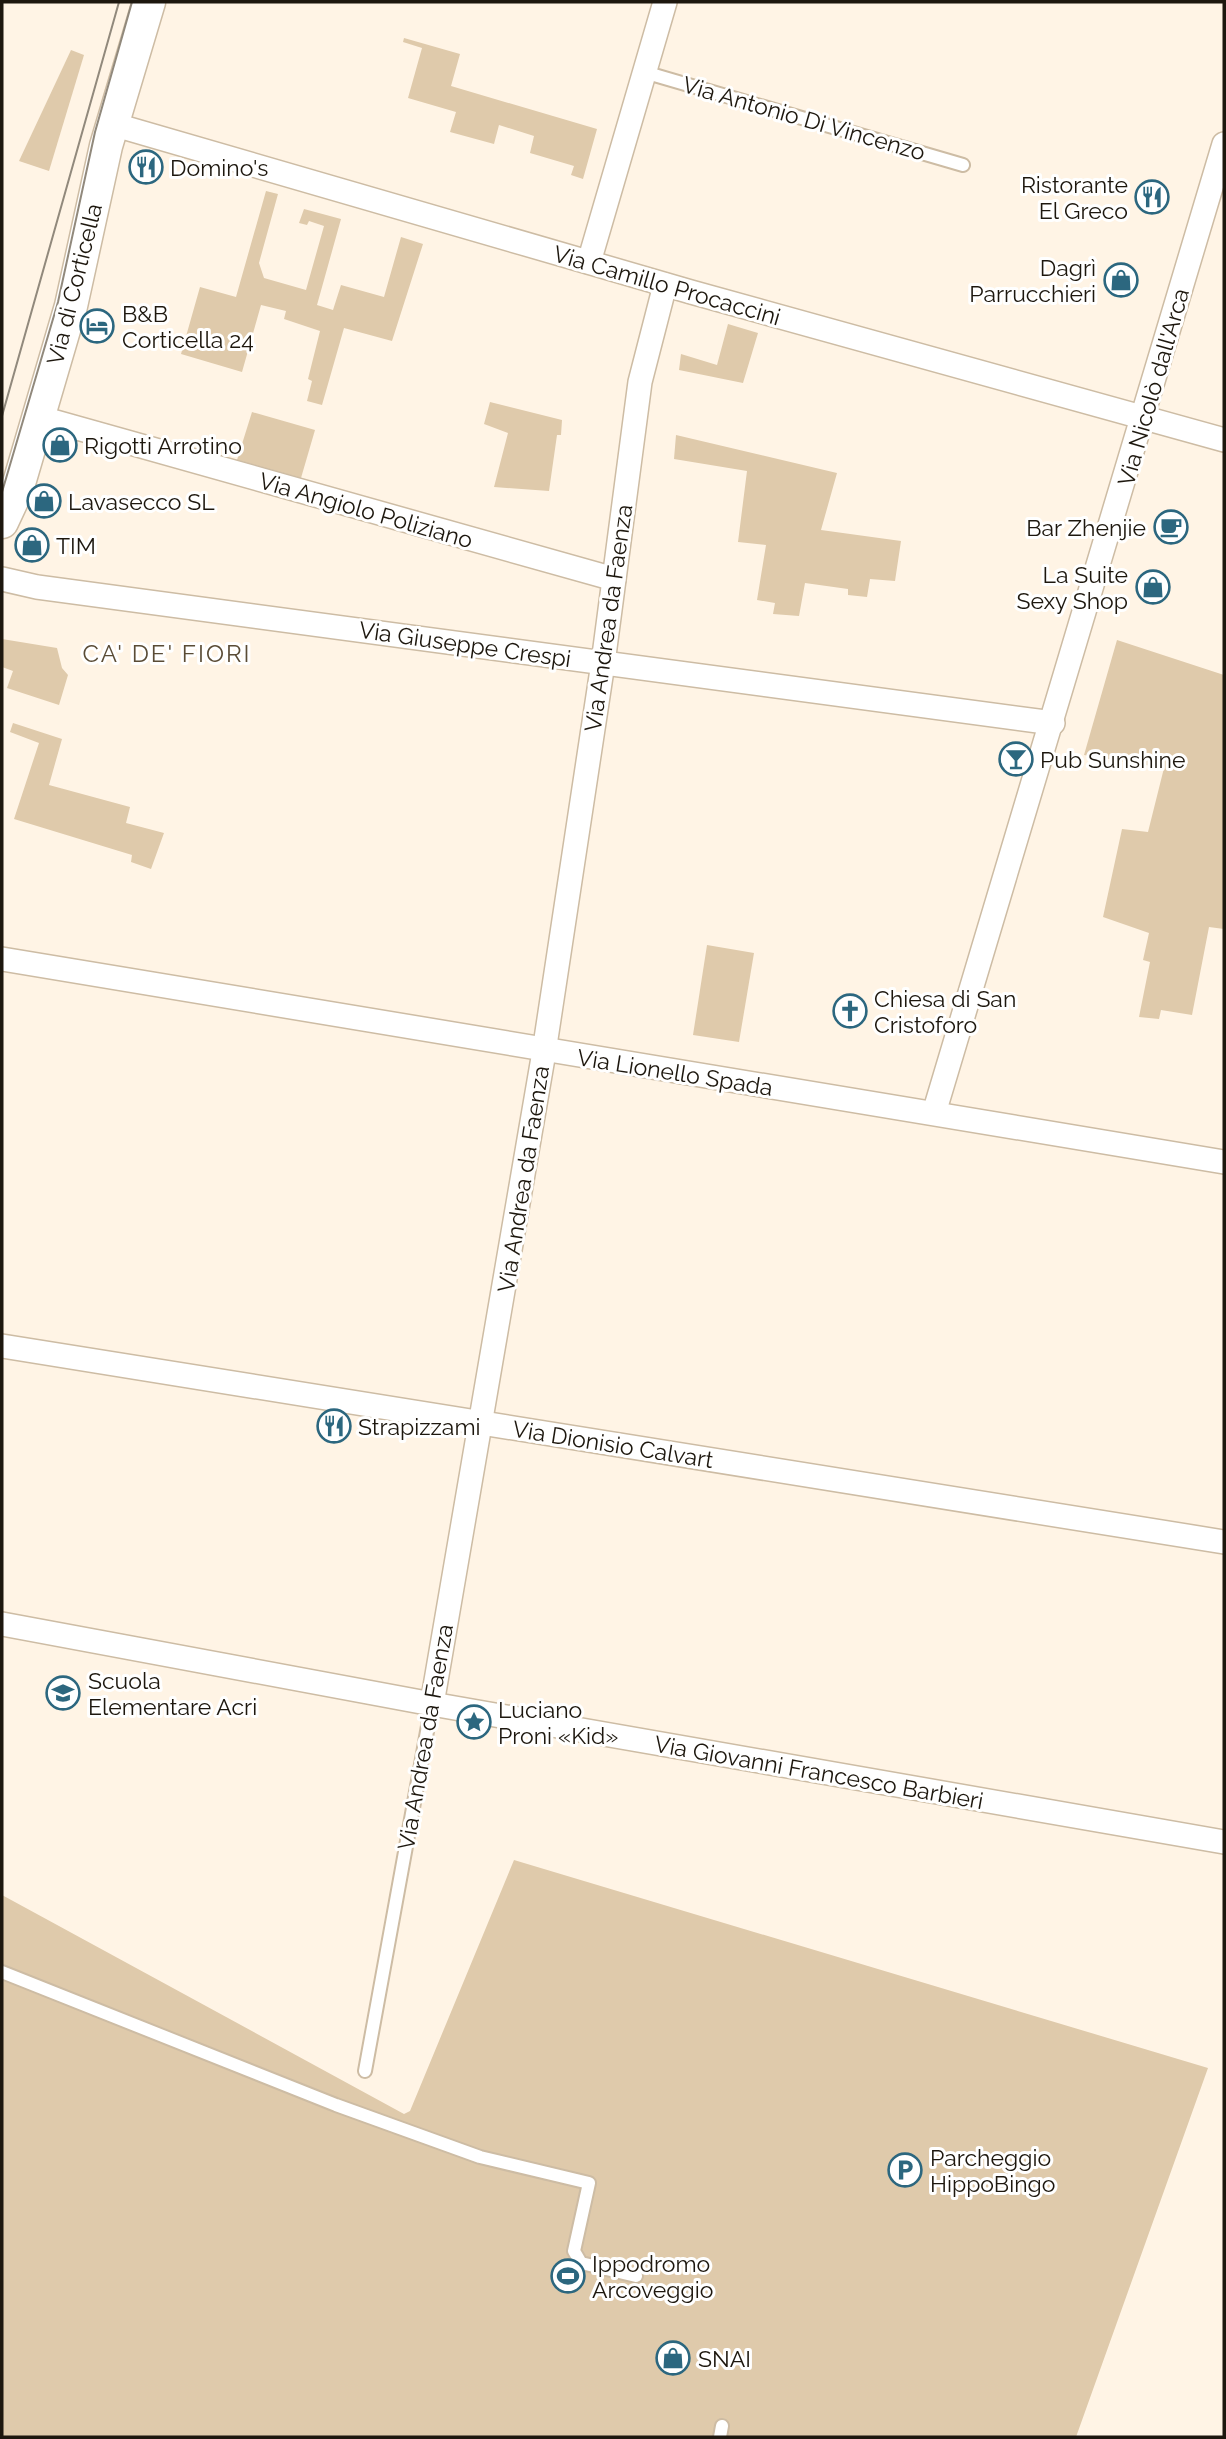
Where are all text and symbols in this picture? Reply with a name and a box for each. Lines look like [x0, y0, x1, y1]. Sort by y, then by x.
street label: Via Antonio Di Vincenzo [680, 70, 928, 166]
restaurant icon: Domino's [127, 148, 165, 186]
place label: Domino's [170, 154, 268, 181]
place label: Ristorante El Greco [1021, 171, 1128, 224]
restaurant icon: Ristorante El Greco [1133, 178, 1171, 216]
street label: Via di Corticella [41, 200, 107, 368]
street label: Via Camillo Procaccini [550, 240, 784, 330]
place label: Dagrì Parrucchieri [969, 254, 1096, 307]
shop icon: Dagrì Parrucchieri [1102, 261, 1140, 299]
street label: Via Nicolò dall'Arca [1112, 285, 1194, 489]
place label: B&B Corticella 24 [122, 300, 254, 353]
hotel icon: B&B Corticella 24 [78, 307, 116, 345]
shop icon: Rigotti Arrotino [41, 426, 79, 464]
place label: Rigotti Arrotino [84, 432, 242, 459]
street label: Via Angiolo Poliziano [256, 467, 476, 553]
shop icon: Lavasecco SL [25, 482, 63, 520]
place label: Lavasecco SL [68, 488, 215, 515]
street label: Via Andrea da Faenza [579, 503, 637, 733]
cafe icon: Bar Zhenjie [1152, 508, 1190, 546]
place label: Bar Zhenjie [1026, 514, 1146, 541]
shop icon: TIM [13, 526, 51, 564]
place label: TIM [56, 532, 96, 559]
place label: La Suite Sexy Shop [1016, 561, 1128, 614]
shop icon: La Suite Sexy Shop [1134, 568, 1172, 606]
street label: Via Giuseppe Crespi [357, 616, 573, 672]
district label: CA' DE' FIORI [82, 639, 252, 668]
bar icon: Pub Sunshine [997, 740, 1035, 778]
place label: Pub Sunshine [1040, 746, 1186, 773]
place label: Chiesa di San Cristoforo [874, 985, 1016, 1038]
church icon: Chiesa di San Cristoforo [831, 992, 869, 1030]
street label: Via Lionello Spada [575, 1043, 775, 1101]
street label: Via Andrea da Faenza [492, 1064, 554, 1294]
restaurant icon: Strapizzami [315, 1407, 353, 1445]
place label: Strapizzami [358, 1413, 481, 1440]
street label: Via Dionisio Calvart [511, 1415, 716, 1473]
street label: Via Andrea da Faenza [392, 1622, 458, 1852]
place label: Scuola Elementare Acri [88, 1667, 257, 1720]
school or university icon: Scuola Elementare Acri [44, 1674, 82, 1712]
place label: Luciano Proni «Kid» [498, 1696, 618, 1749]
place icon: Luciano Proni «Kid» [455, 1703, 493, 1741]
street label: Via Giovanni Francesco Barbieri [652, 1730, 986, 1814]
place label: Parcheggio HippoBingo [930, 2144, 1056, 2197]
parking icon: Parcheggio HippoBingo [886, 2151, 924, 2189]
place label: Ippodromo Arcoveggio [592, 2250, 714, 2303]
sports icon: Ippodromo Arcoveggio [549, 2257, 587, 2295]
shop icon: SNAI [654, 2339, 692, 2377]
place label: SNAI [698, 2345, 751, 2372]

